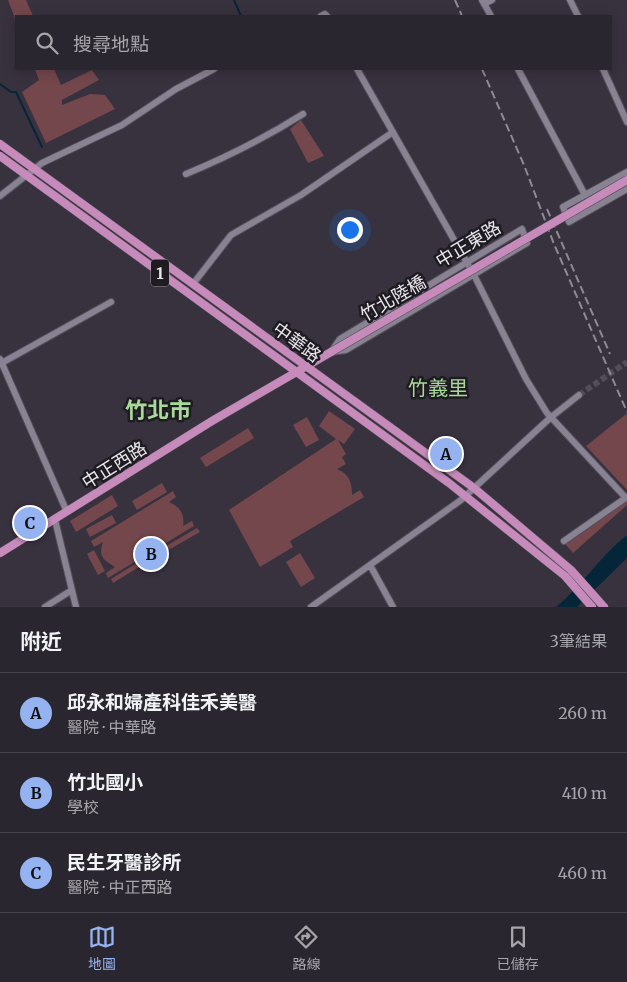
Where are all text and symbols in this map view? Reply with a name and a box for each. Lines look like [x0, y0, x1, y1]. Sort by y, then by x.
search box [15, 15, 612, 70]
icon: search [33, 29, 61, 57]
text: 搜尋地點 [73, 32, 149, 56]
street label: 中正東路 [431, 216, 505, 272]
your location [337, 217, 363, 243]
road number: 1 [151, 260, 169, 286]
street label: 竹北陸橋 [356, 270, 430, 326]
street label: 中華路 [268, 317, 326, 367]
district label: 竹義里 [408, 375, 468, 400]
district label: 竹北市 [125, 396, 191, 424]
pin: A [430, 435, 462, 473]
street label: 中正西路 [77, 436, 151, 494]
pin: C [14, 504, 46, 542]
pin: B [135, 535, 167, 573]
text: 附近 [20, 628, 62, 655]
text: 3筆結果 [550, 631, 607, 651]
text: 邱永和婦產科佳禾美醫 [67, 690, 257, 714]
text: A [30, 703, 42, 723]
text: 260 m [558, 703, 607, 723]
text: 醫院 · 中華路 [67, 717, 156, 737]
text: 竹北國小 [67, 770, 143, 794]
text: B [30, 783, 42, 803]
text: 410 m [562, 783, 607, 803]
text: 學校 [67, 797, 99, 817]
text: 民生牙醫診所 [67, 850, 181, 874]
text: C [31, 863, 41, 883]
text: 460 m [558, 863, 607, 883]
text: 醫院 · 中正西路 [67, 877, 172, 897]
tab: 地圖 [88, 923, 116, 973]
tab: 路線 [292, 923, 320, 973]
tab: 已儲存 [497, 923, 539, 973]

